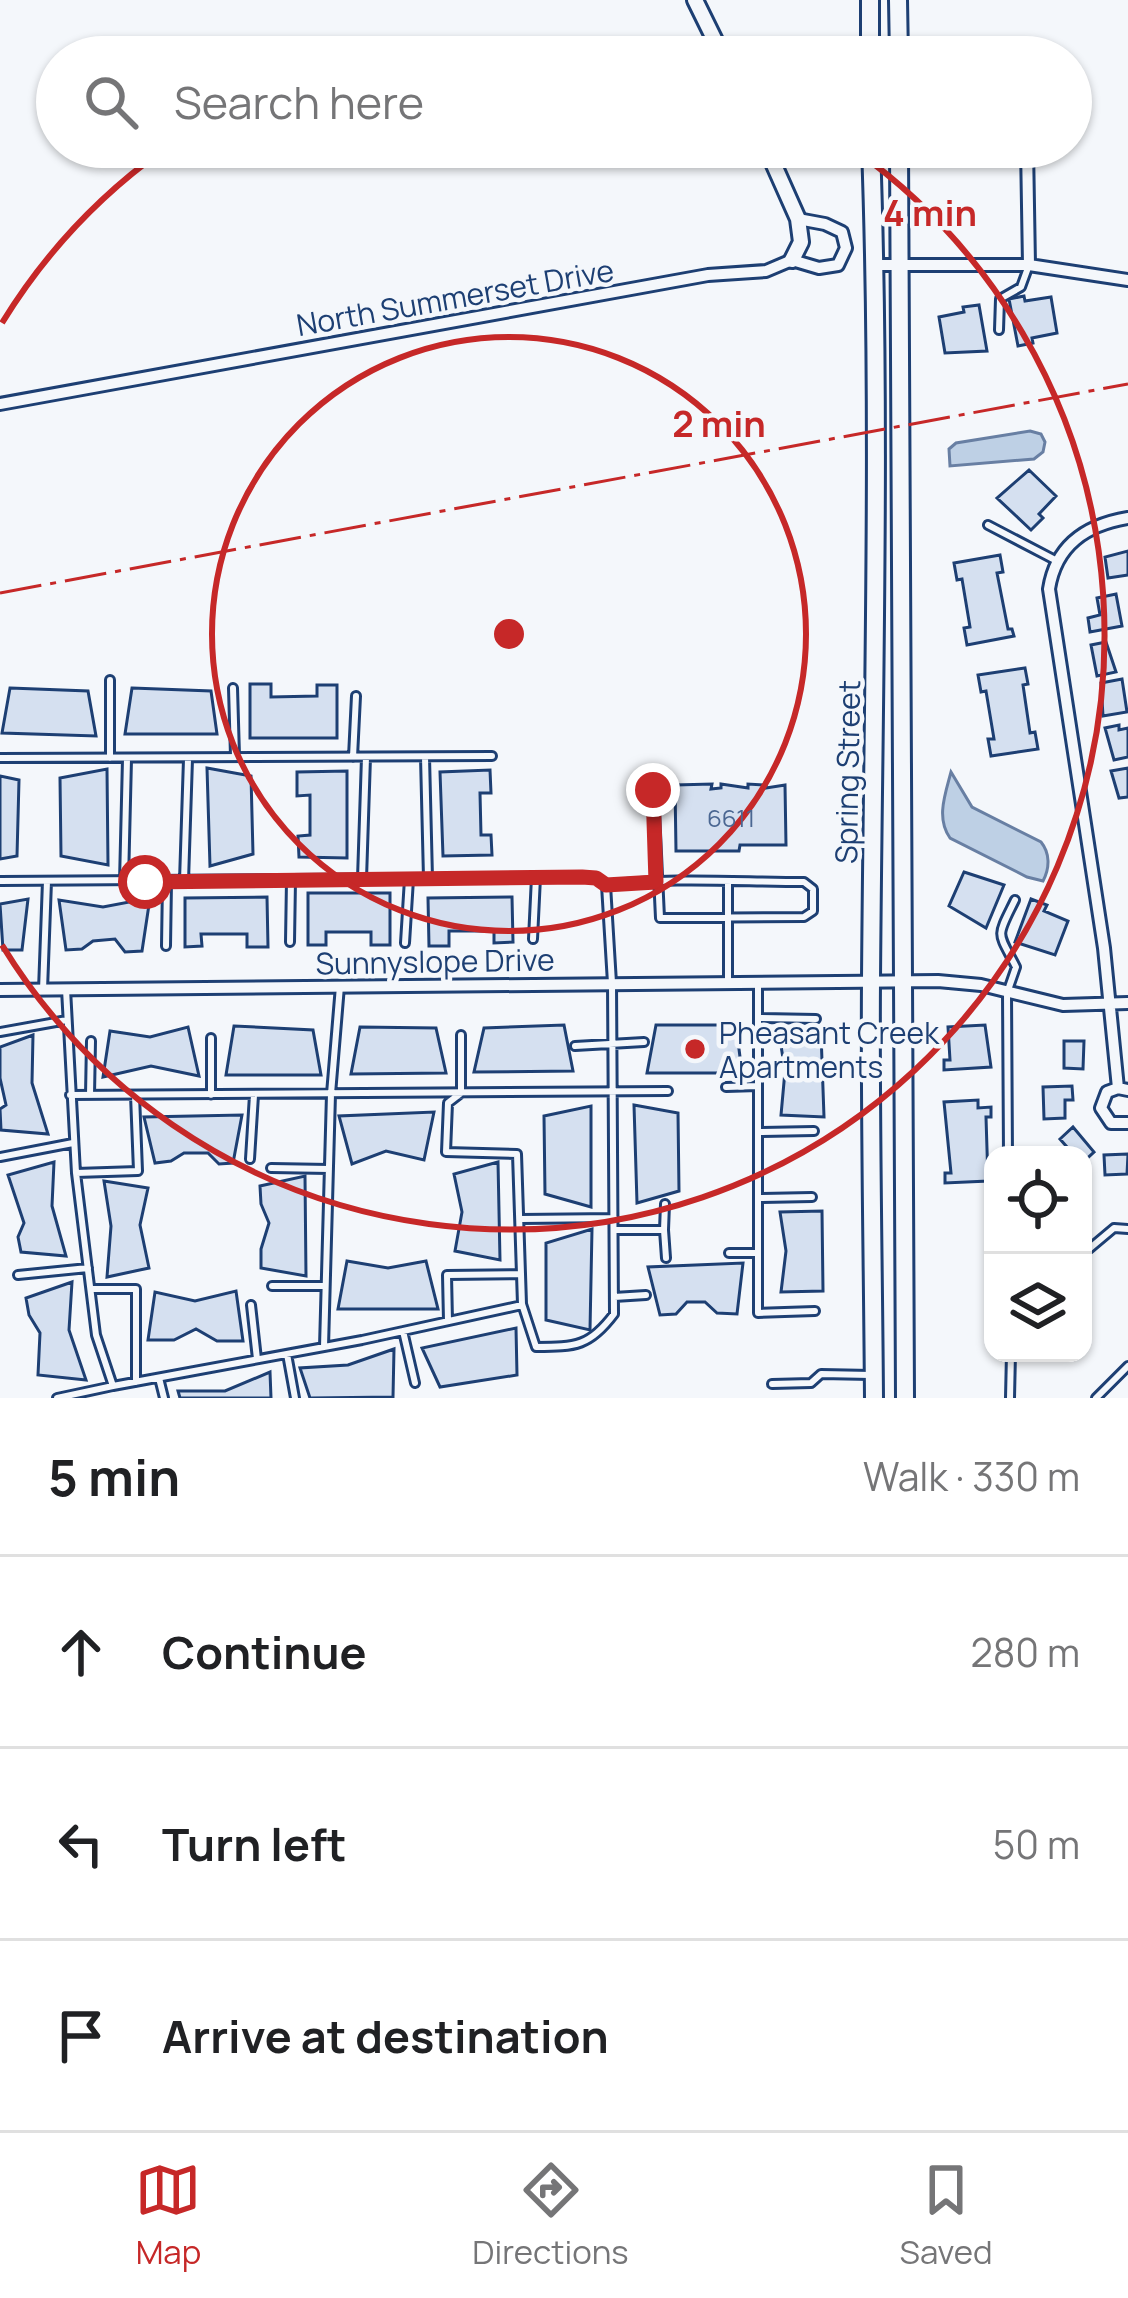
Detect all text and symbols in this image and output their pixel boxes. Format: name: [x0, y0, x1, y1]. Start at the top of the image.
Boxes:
search box: [36, 36, 1092, 168]
icon: search: [78, 69, 144, 135]
text: Search here: [174, 71, 424, 133]
text: 4 min: [883, 188, 977, 237]
street label: North Summerset Drive: [293, 249, 617, 345]
text: 2 min: [672, 399, 766, 448]
centre of rings: [488, 613, 530, 655]
street label: Spring Street: [825, 680, 869, 864]
route end: [626, 763, 680, 817]
house number: 6611: [707, 801, 755, 834]
route start: [118, 855, 172, 909]
street label: Sunnyslope Drive: [315, 938, 555, 984]
place label: Pheasant Creek Apartments: [719, 1012, 940, 1087]
marker: Pheasant Creek Apartments: [682, 1036, 708, 1062]
map controls: [984, 1146, 1092, 1362]
button: locate: [984, 1146, 1092, 1254]
button: layers: [984, 1254, 1092, 1362]
text: 5 min: [48, 1442, 180, 1511]
text: Walk · 330 m: [863, 1449, 1080, 1503]
icon: ahead: [48, 1619, 114, 1685]
text: Continue: [162, 1621, 367, 1683]
text: 280 m: [970, 1625, 1080, 1679]
icon: left: [48, 1811, 114, 1877]
text: Turn left: [162, 1813, 347, 1875]
text: 50 m: [993, 1817, 1080, 1871]
icon: arrive: [48, 2003, 114, 2069]
text: Arrive at destination: [162, 2005, 609, 2067]
tab: Map: [135, 2157, 201, 2274]
tab: Directions: [472, 2157, 629, 2274]
tab: Saved: [900, 2157, 993, 2274]

